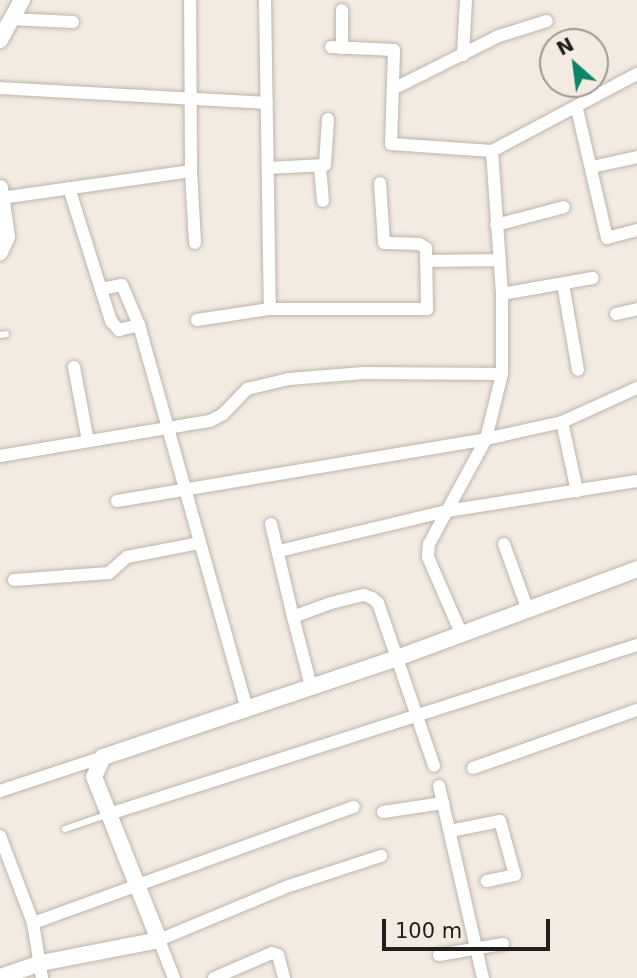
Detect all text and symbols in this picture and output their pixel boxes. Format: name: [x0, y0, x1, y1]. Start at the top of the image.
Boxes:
north arrow: [539, 28, 609, 98]
text: N: [553, 33, 577, 60]
scale bar: [385, 904, 553, 948]
text: 100 m: [395, 919, 462, 943]

